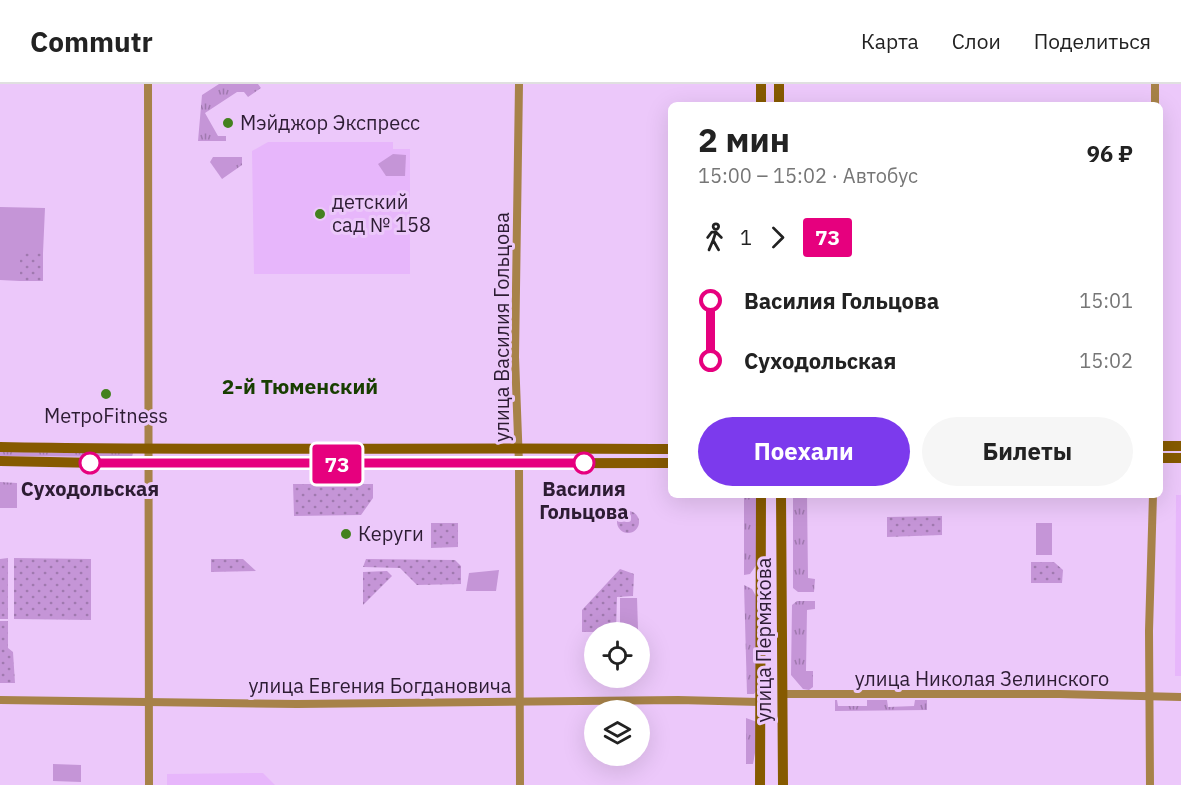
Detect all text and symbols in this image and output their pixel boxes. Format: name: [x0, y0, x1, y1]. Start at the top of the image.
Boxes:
text: Commutr: [30, 23, 153, 60]
text: Карта: [861, 27, 919, 55]
text: Слои: [952, 27, 1001, 55]
text: Поделиться: [1034, 27, 1151, 55]
place label: Мэйджор Экспресс: [240, 109, 420, 136]
marker: Мэйджор Экспресс: [221, 116, 235, 130]
text: 2 мин: [698, 118, 790, 161]
text: 96 ₽: [1087, 139, 1133, 168]
text: 15:00 – 15:02 · Автобус: [698, 162, 918, 189]
place label: детский сад № 158: [332, 188, 431, 238]
marker: детский сад № 158: [313, 207, 327, 221]
street label: улица Василия Гольцова: [488, 212, 515, 442]
icon: walk: [698, 221, 731, 254]
icon: forward: [761, 221, 794, 254]
text: 73: [815, 223, 840, 251]
text: 1: [740, 224, 752, 251]
text: Василия Гольцова: [744, 286, 939, 315]
text: 15:01: [1079, 287, 1133, 314]
text: Суходольская: [744, 346, 896, 375]
text: 15:02: [1079, 347, 1133, 374]
district label: 2-й Тюменский: [222, 372, 378, 400]
marker: МетроFitness: [99, 387, 113, 401]
place label: МетроFitness: [44, 402, 168, 429]
button: Поехали: [698, 417, 910, 486]
button: Билеты: [922, 417, 1133, 486]
line badge: 73: [310, 444, 364, 484]
text: 73: [324, 450, 350, 478]
marker: Суходольская: [79, 452, 101, 474]
marker: Василия Гольцова: [573, 452, 595, 474]
place label: Суходольская: [21, 475, 159, 502]
place label: Василия Гольцова: [539, 475, 629, 525]
place label: Керуги: [358, 520, 424, 547]
marker: Керуги: [339, 527, 353, 541]
street label: улица Пермякова: [750, 557, 777, 722]
map controls: [584, 622, 650, 766]
button: locate: [584, 622, 650, 688]
street label: улица Николая Зелинского: [855, 665, 1109, 692]
street label: улица Евгения Богдановича: [248, 672, 512, 699]
button: layers: [584, 700, 650, 766]

